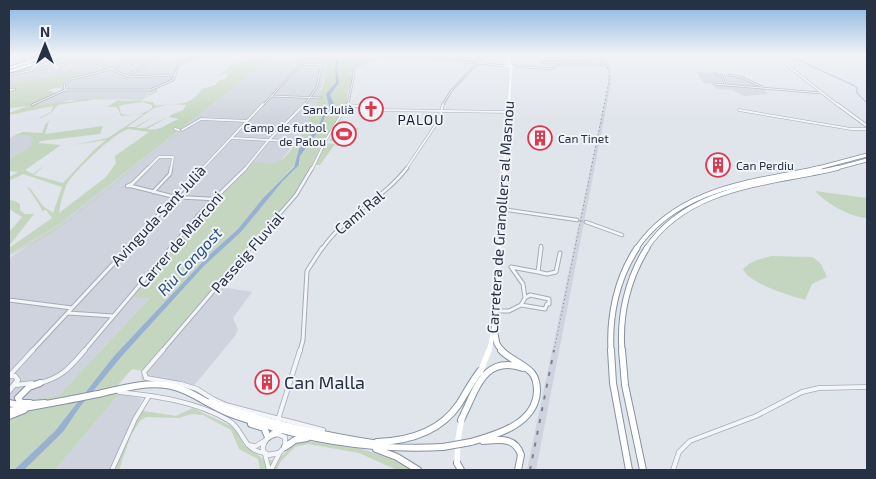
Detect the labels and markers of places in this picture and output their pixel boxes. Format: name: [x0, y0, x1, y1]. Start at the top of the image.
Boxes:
church icon: Sant Julià: [358, 96, 384, 122]
place label: Sant Julià: [303, 102, 354, 116]
place label: Camp de futbol de Palou: [243, 120, 326, 148]
sports icon: Camp de futbol de Palou: [331, 121, 357, 147]
building icon: Can Tinet: [527, 125, 553, 151]
place label: Can Tinet: [558, 131, 609, 145]
building icon: Can Perdiu: [705, 152, 731, 178]
place label: Can Perdiu: [736, 158, 794, 172]
building icon: Can Malla: [254, 369, 280, 395]
place label: Can Malla: [284, 371, 365, 393]

